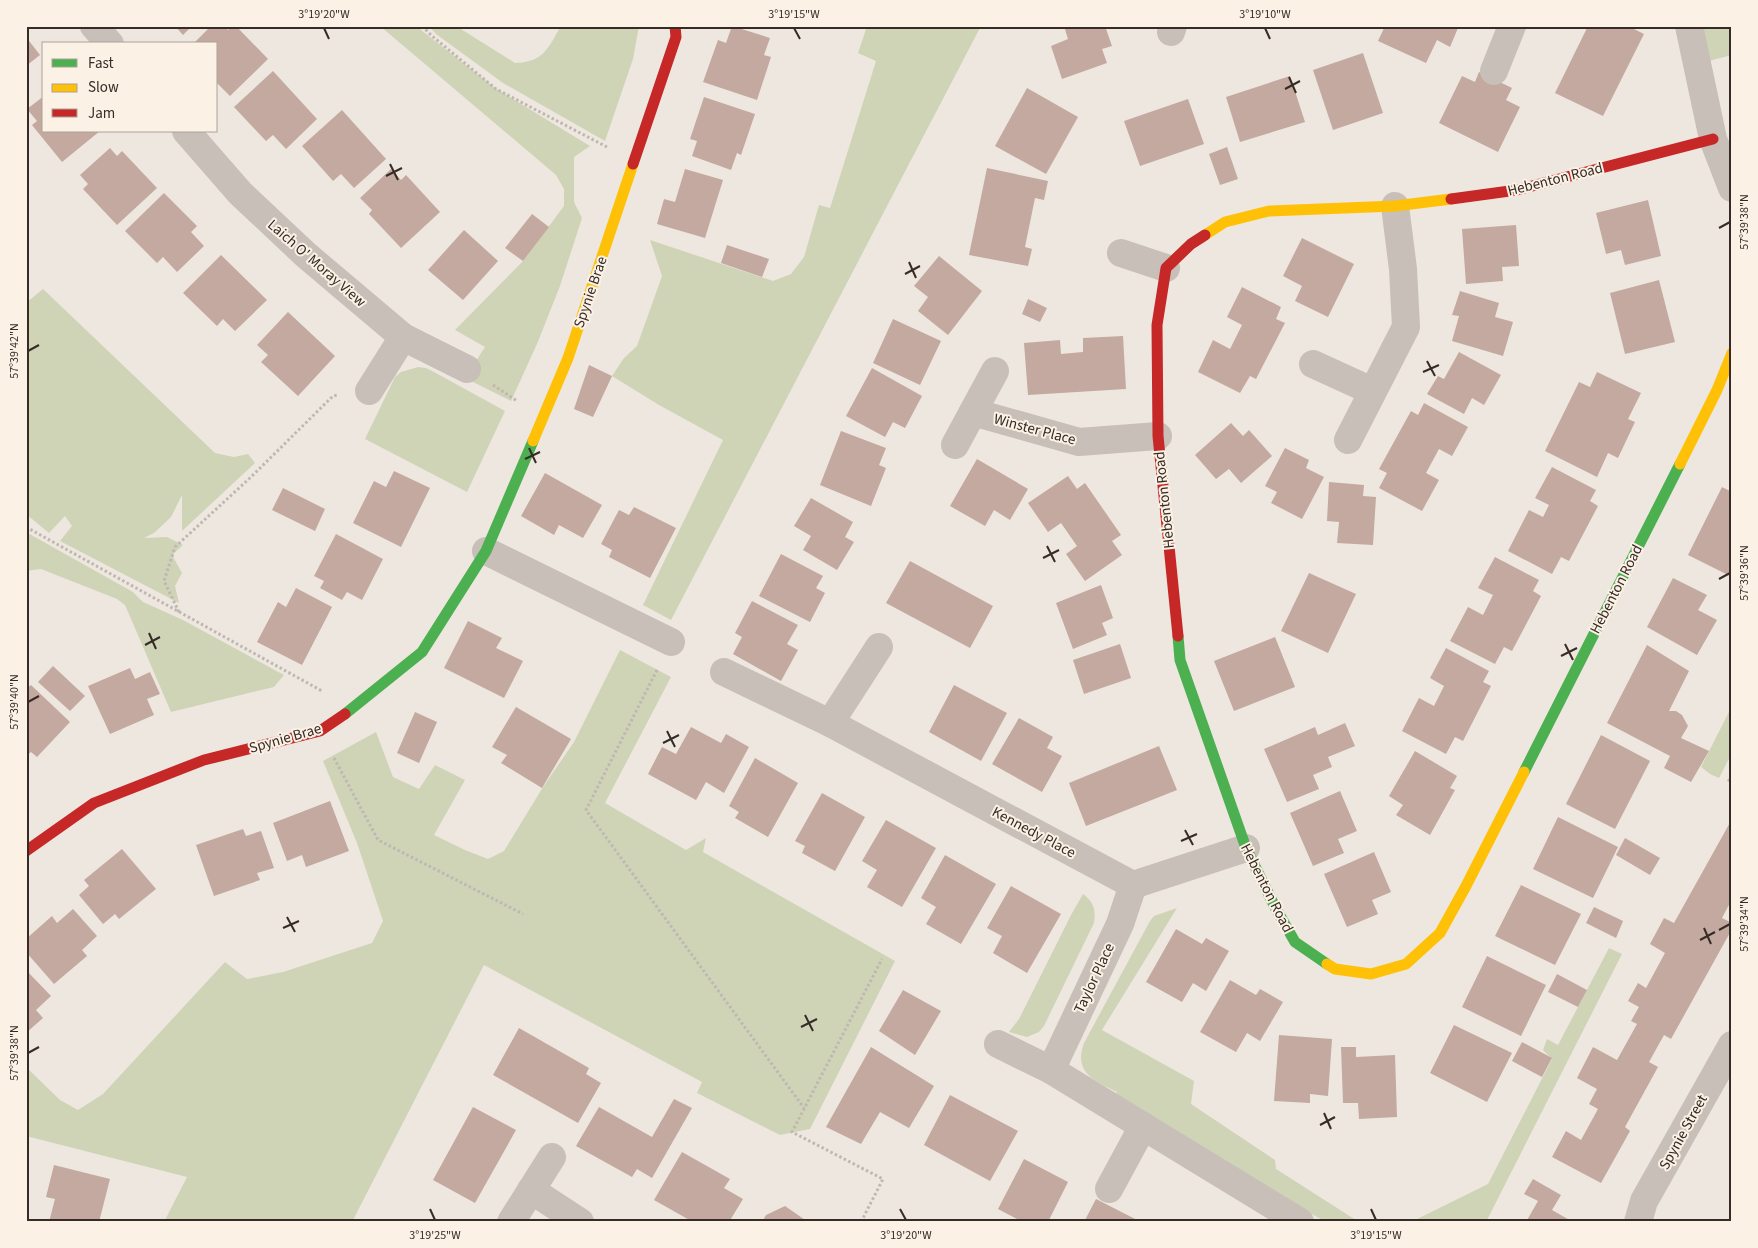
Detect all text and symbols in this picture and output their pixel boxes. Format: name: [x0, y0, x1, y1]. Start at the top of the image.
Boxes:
text: 3°19'20"W: [298, 6, 350, 23]
text: 3°19'15"W: [768, 6, 820, 23]
text: 3°19'10"W: [1239, 6, 1291, 23]
legend: [42, 42, 218, 132]
text: Fast: [88, 53, 114, 74]
text: Slow: [88, 77, 119, 98]
text: Jam: [88, 103, 115, 124]
street label: Hebenton Road: [1505, 157, 1605, 201]
text: 57°39'38"N: [1736, 194, 1753, 250]
street label: Laich O' Moray View: [263, 215, 371, 312]
street label: Spynie Brae: [568, 254, 612, 331]
text: 57°39'42"N: [6, 323, 23, 379]
street label: Winster Place: [992, 408, 1078, 450]
street label: Hebenton Road: [1149, 450, 1180, 550]
street label: Hebenton Road: [1585, 541, 1648, 637]
text: 57°39'36"N: [1736, 545, 1753, 601]
text: 57°39'40"N: [6, 674, 23, 730]
street label: Spynie Brae: [247, 718, 324, 759]
street label: Kennedy Place: [988, 802, 1079, 863]
street label: Hebenton Road: [1235, 840, 1298, 936]
text: 57°39'34"N: [1736, 896, 1753, 952]
street label: Taylor Place: [1069, 940, 1120, 1017]
text: 57°39'38"N: [6, 1025, 23, 1081]
street label: Spynie Street: [1654, 1091, 1713, 1174]
text: 3°19'25"W: [409, 1227, 461, 1244]
text: 3°19'20"W: [880, 1227, 932, 1244]
text: 3°19'15"W: [1350, 1227, 1402, 1244]

